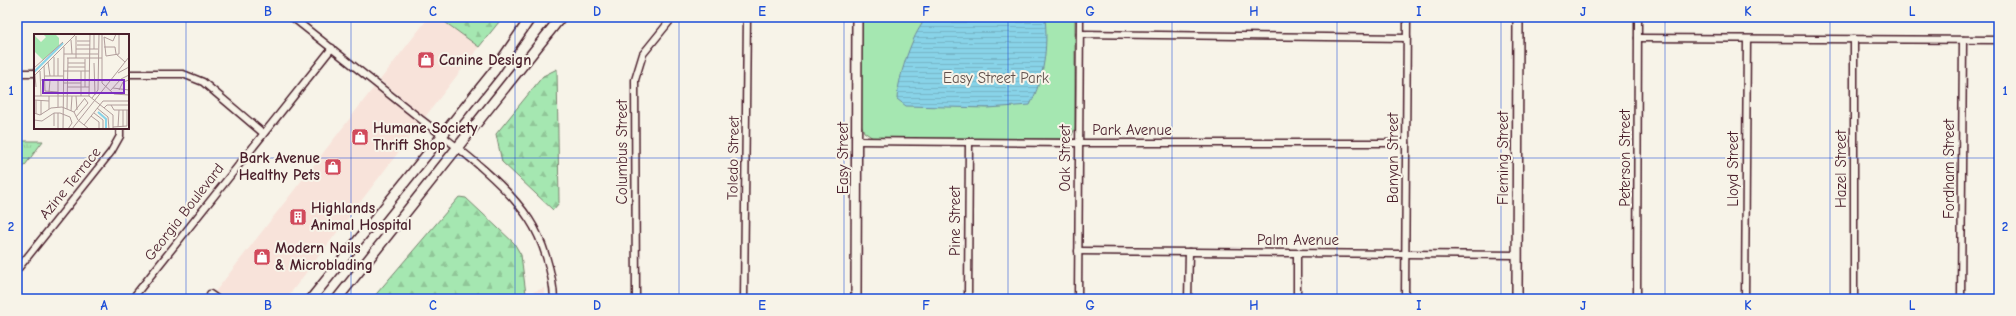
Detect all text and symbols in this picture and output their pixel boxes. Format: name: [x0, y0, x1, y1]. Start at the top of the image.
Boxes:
text: A: [100, 4, 108, 19]
text: B: [264, 4, 272, 19]
text: C: [429, 4, 437, 19]
text: D: [593, 4, 601, 19]
text: E: [758, 4, 766, 19]
text: F: [922, 4, 930, 19]
text: G: [1085, 4, 1095, 19]
text: H: [1249, 4, 1259, 19]
text: I: [1416, 4, 1422, 19]
text: J: [1580, 4, 1586, 19]
text: K: [1744, 4, 1752, 19]
text: L: [1909, 4, 1916, 19]
inset map: [34, 34, 129, 129]
shop icon: Canine Design: [416, 50, 436, 70]
place label: Canine Design: [439, 51, 531, 69]
park label: Easy Street Park: [943, 69, 1050, 87]
text: 1: [8, 83, 14, 98]
text: 1: [2002, 83, 2008, 98]
street label: Columbus Street: [613, 99, 631, 205]
street label: Peterson Street: [1616, 108, 1634, 207]
street label: Fleming Street: [1494, 110, 1512, 205]
street label: Banyan Street: [1384, 112, 1402, 203]
street label: Toledo Street: [723, 115, 743, 200]
street label: Fordham Street: [1940, 118, 1958, 219]
place label: Humane Society Thrift Shop: [373, 119, 478, 154]
street label: Easy Street: [834, 121, 852, 194]
street label: Park Avenue: [1092, 121, 1172, 139]
street label: Oak Street: [1056, 124, 1074, 192]
shop icon: Humane Society Thrift Shop: [350, 127, 370, 147]
street label: Hazel Street: [1832, 129, 1850, 208]
street label: Lloyd Street: [1724, 130, 1742, 207]
street label: Azine Terrace: [35, 143, 105, 223]
place label: Bark Avenue Healthy Pets: [239, 149, 320, 184]
shop icon: Bark Avenue Healthy Pets: [323, 157, 343, 177]
street label: Georgia Boulevard: [140, 160, 228, 264]
street label: Pine Street: [946, 185, 964, 256]
place label: Highlands Animal Hospital: [311, 199, 412, 234]
building icon: Highlands Animal Hospital: [288, 207, 308, 227]
text: 2: [8, 219, 14, 234]
text: 2: [2002, 219, 2008, 234]
street label: Palm Avenue: [1257, 231, 1339, 249]
place label: Modern Nails & Microblading: [275, 239, 373, 274]
shop icon: Modern Nails & Microblading: [252, 247, 272, 267]
text: A: [100, 298, 108, 313]
text: B: [264, 298, 272, 313]
text: C: [429, 298, 437, 313]
text: D: [593, 298, 601, 313]
text: E: [758, 298, 766, 313]
text: F: [922, 298, 930, 313]
text: G: [1085, 298, 1095, 313]
text: H: [1249, 298, 1259, 313]
text: I: [1416, 298, 1422, 313]
text: J: [1580, 298, 1586, 313]
text: K: [1744, 298, 1752, 313]
text: L: [1909, 298, 1916, 313]

